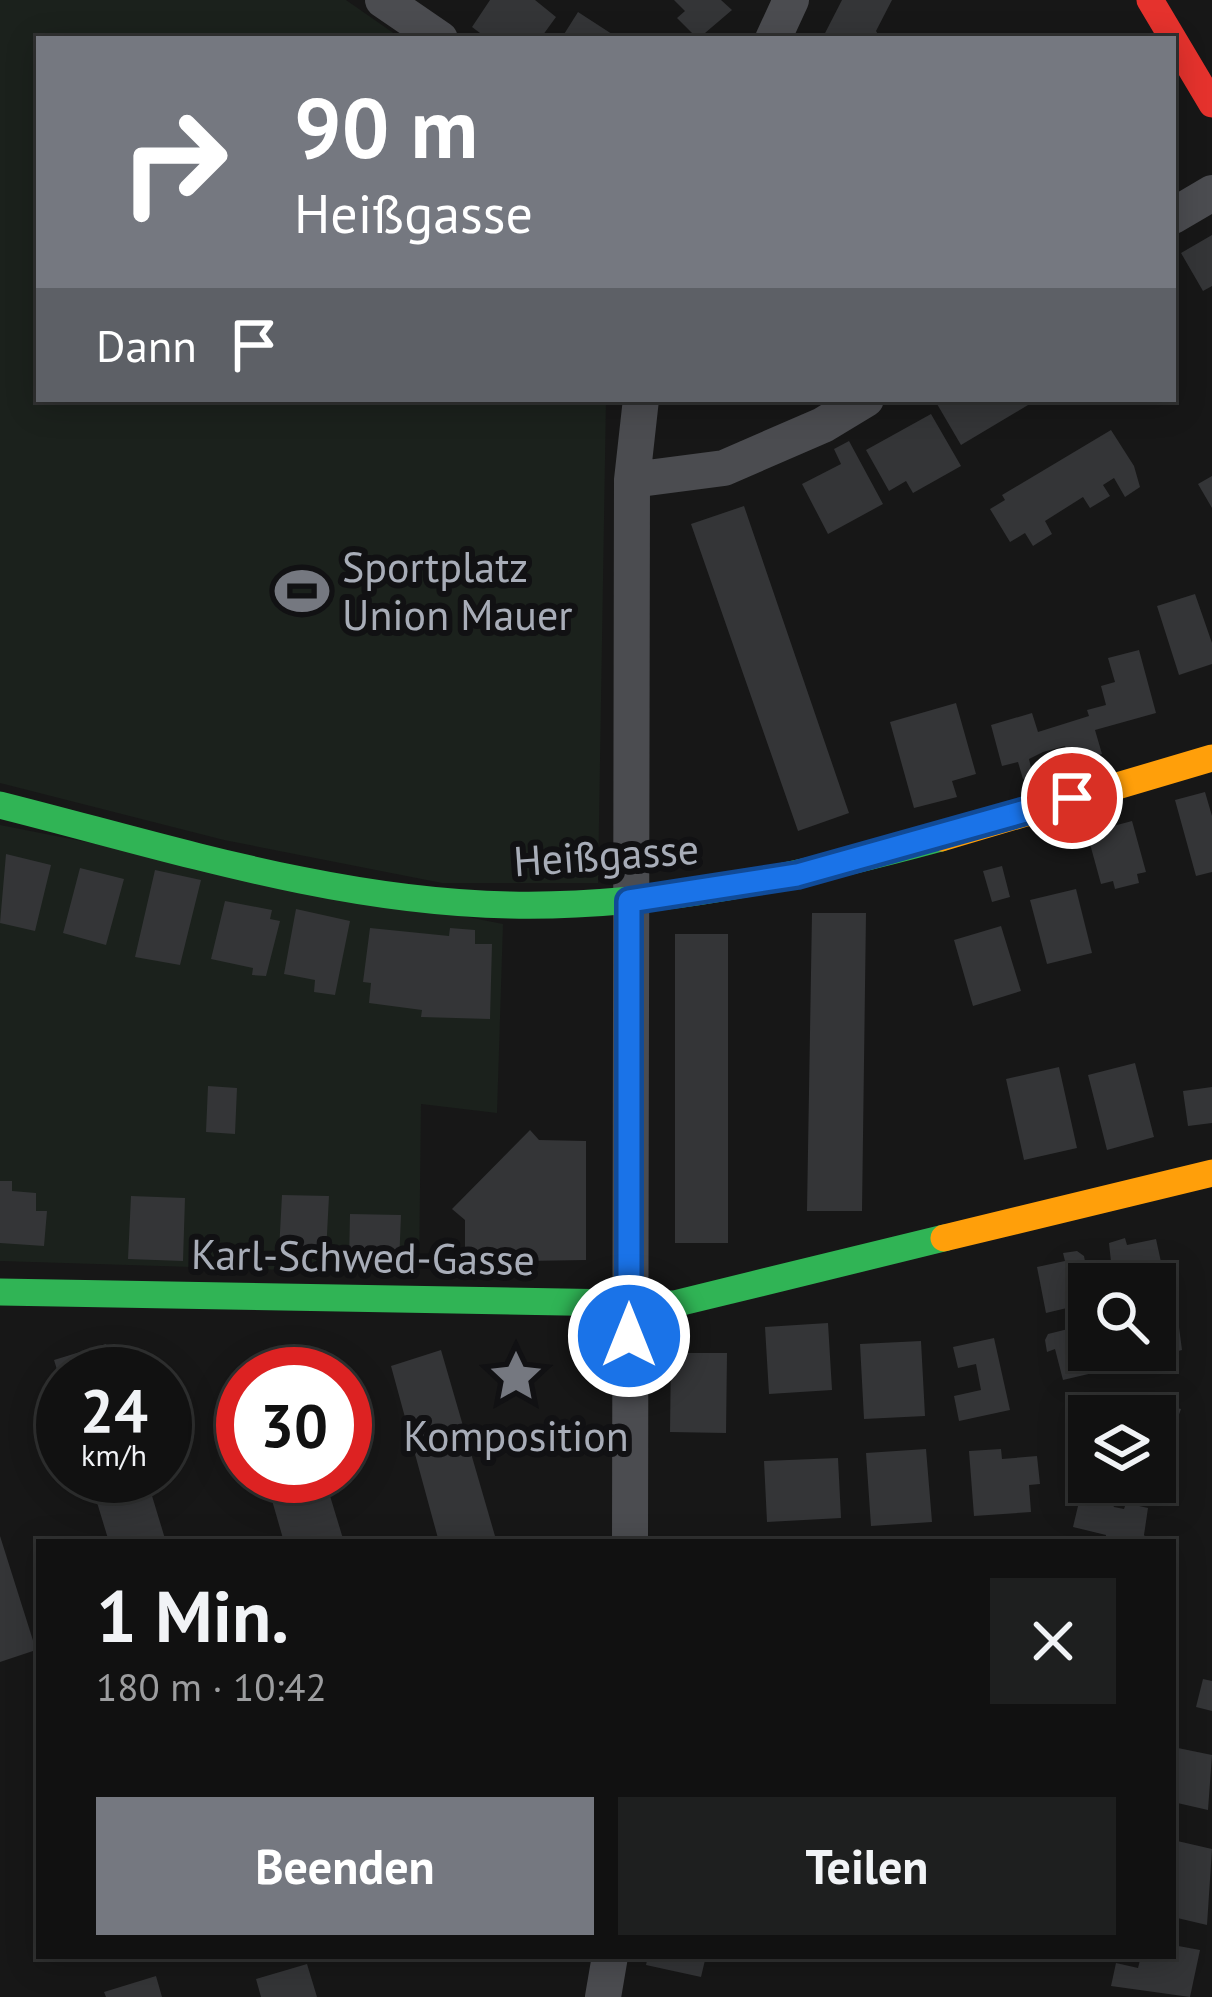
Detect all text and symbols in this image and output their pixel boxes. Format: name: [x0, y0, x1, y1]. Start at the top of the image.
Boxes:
text: 90 m: [294, 72, 478, 181]
icon: right: [96, 84, 252, 240]
text: Heißgasse: [294, 178, 533, 248]
icon: arrive: [221, 312, 287, 378]
text: Dann: [96, 316, 197, 374]
place label: Sportplatz Union Mauer: [342, 539, 573, 642]
sports icon: Sportplatz Union Mauer: [273, 562, 331, 620]
pin: [1021, 747, 1123, 849]
icon: arrive: [1039, 765, 1105, 831]
street label: Heißgasse: [511, 821, 701, 888]
street label: Karl-Schwed-Gasse: [191, 1226, 535, 1287]
map controls: [1068, 1263, 1176, 1503]
button: search: [1068, 1263, 1176, 1371]
position arrow: [566, 1273, 692, 1399]
speed limit sign: 30: [216, 1347, 372, 1503]
place icon: Komposition: [487, 1347, 545, 1405]
text: 24: [80, 1371, 148, 1449]
button: layers: [1068, 1395, 1176, 1503]
place label: Komposition: [403, 1408, 629, 1463]
text: km/h: [81, 1435, 147, 1474]
text: 1 Min.: [96, 1569, 289, 1662]
button: close: [990, 1578, 1116, 1704]
text: 180 m · 10:42: [96, 1661, 327, 1712]
button: Beenden: [96, 1797, 594, 1935]
button: Teilen: [618, 1797, 1116, 1935]

